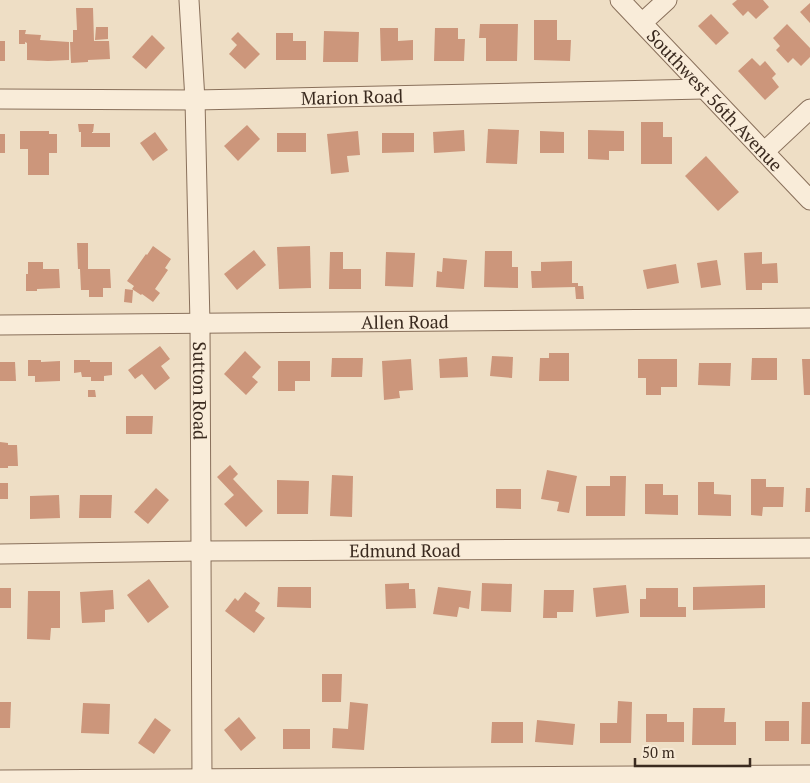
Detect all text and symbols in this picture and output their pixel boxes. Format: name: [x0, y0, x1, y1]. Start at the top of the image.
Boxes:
street label: Southwest 56th Avenue: [642, 24, 788, 176]
street label: Marion Road: [301, 84, 403, 110]
street label: Allen Road: [361, 309, 449, 334]
street label: Sutton Road: [188, 341, 213, 440]
street label: Edmund Road: [349, 538, 461, 562]
scale bar: [635, 736, 750, 768]
text: 50 m: [642, 742, 675, 762]

